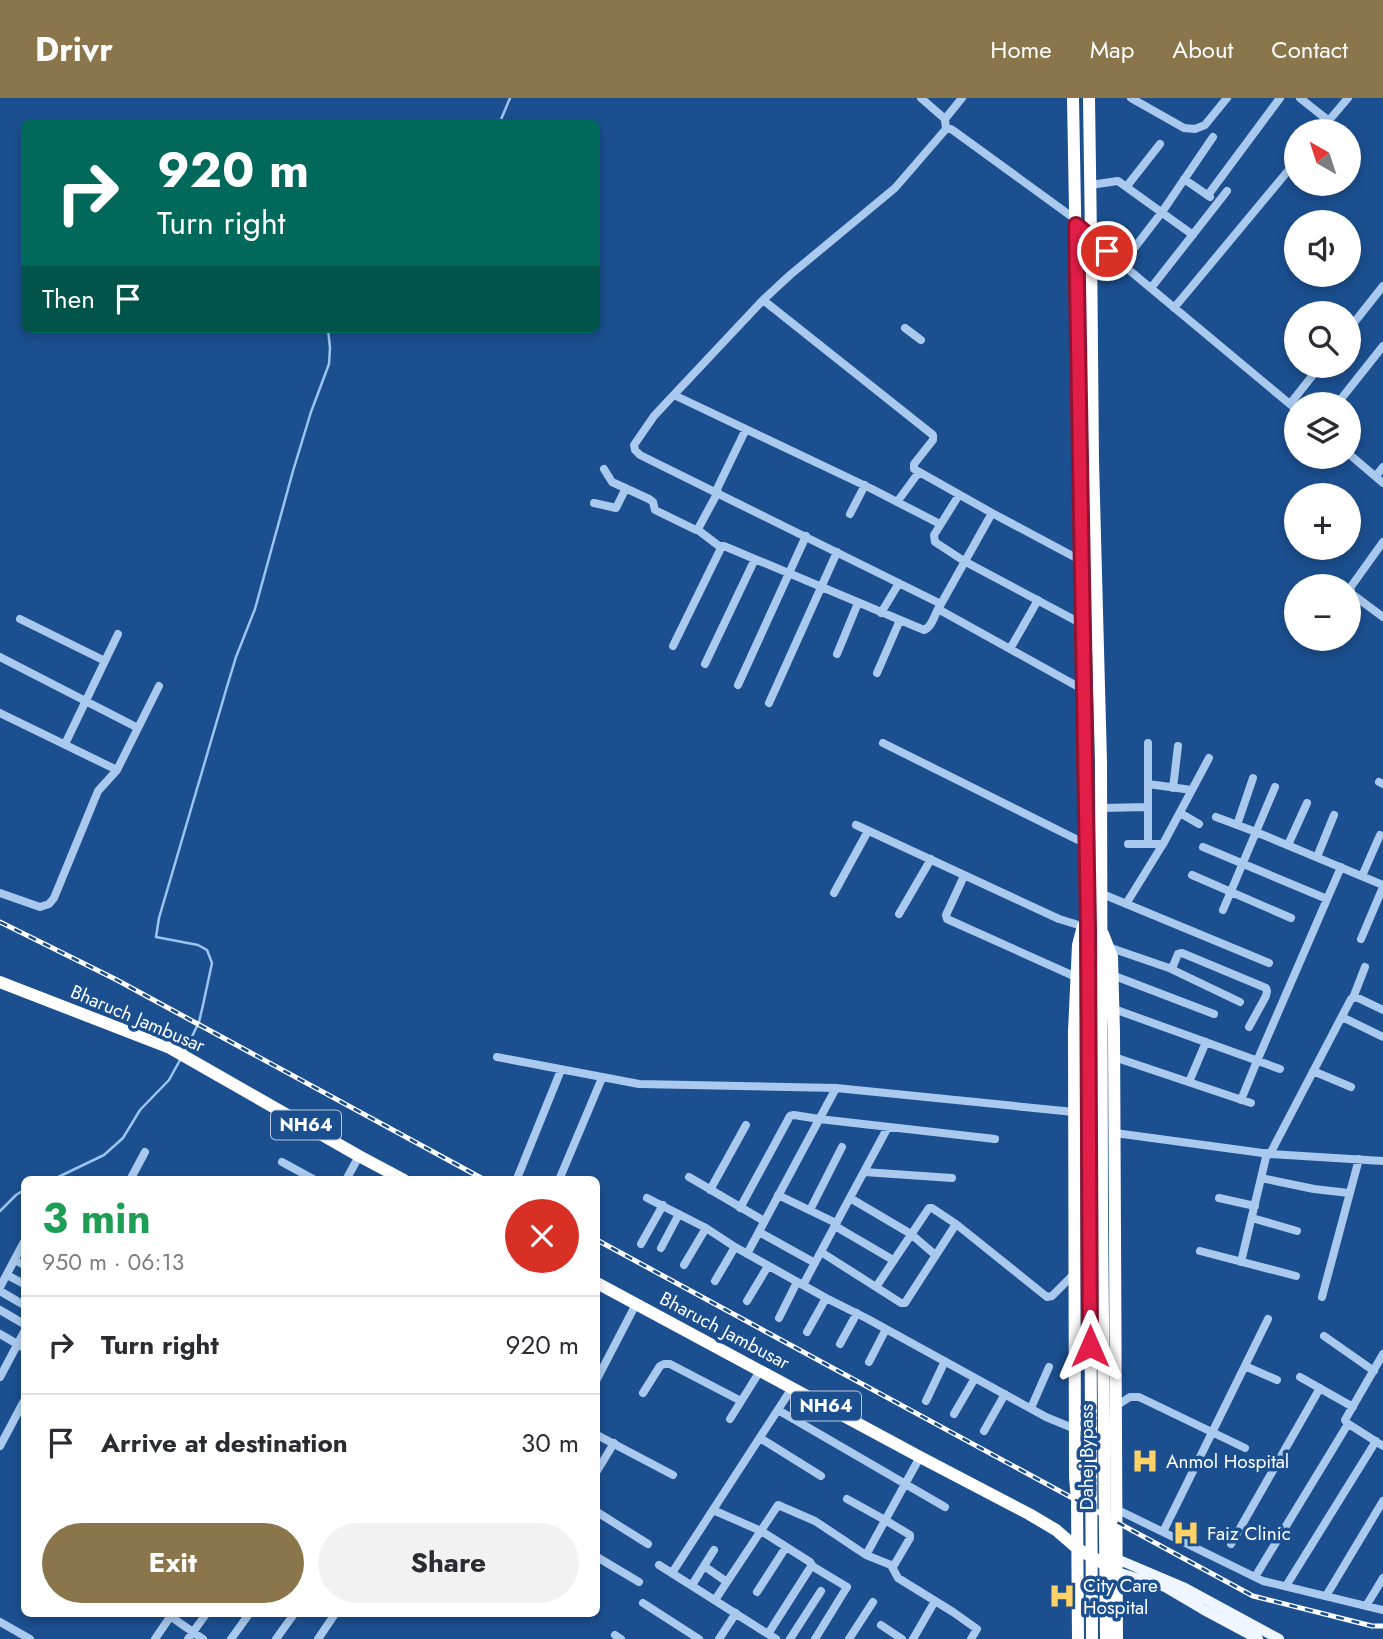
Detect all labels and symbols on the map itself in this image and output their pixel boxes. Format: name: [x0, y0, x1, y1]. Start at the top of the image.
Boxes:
north arrow: [1284, 119, 1362, 196]
pin: [1077, 221, 1137, 281]
street label: Bharuch Jambusar: [66, 978, 210, 1059]
road number: NH64: [271, 1110, 341, 1140]
street label: Bharuch Jambusar: [655, 1285, 795, 1376]
position arrow: [1053, 1309, 1127, 1383]
road number: NH64: [791, 1392, 861, 1420]
street label: Dahej Bypass: [1073, 1403, 1100, 1510]
hospital icon: Anmol Hospital: [1130, 1446, 1160, 1476]
place label: Anmol Hospital: [1166, 1448, 1289, 1475]
hospital icon: Faiz Clinic: [1171, 1518, 1201, 1548]
place label: Faiz Clinic: [1207, 1520, 1291, 1547]
place label: City Care Hospital: [1083, 1572, 1158, 1621]
hospital icon: City Care Hospital: [1047, 1581, 1077, 1611]

